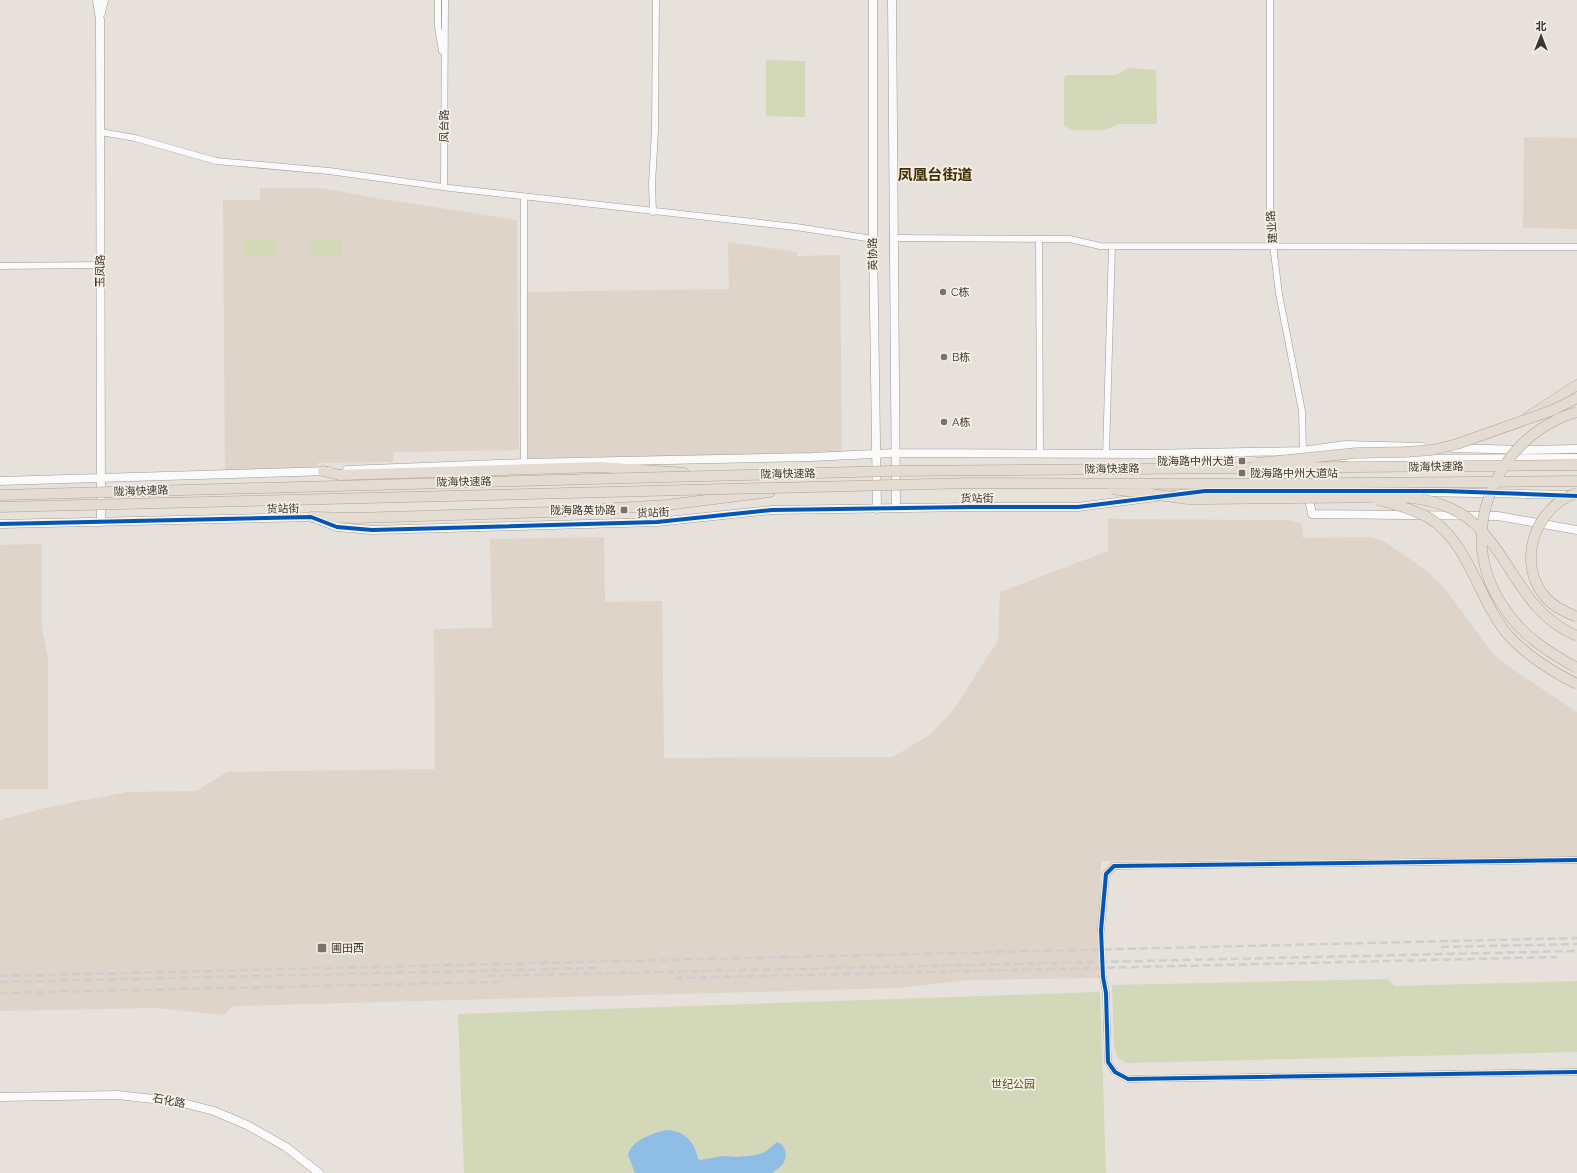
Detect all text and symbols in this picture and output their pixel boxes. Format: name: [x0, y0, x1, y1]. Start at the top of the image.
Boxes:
north arrow: [1521, 16, 1561, 56]
text: 北: [1536, 20, 1547, 33]
street label: 凤台路: [438, 110, 451, 143]
district label: 凤凰台街道: [897, 166, 973, 184]
street label: 建业路: [1264, 210, 1280, 244]
street label: 英协路: [866, 237, 880, 271]
street label: 玉凤路: [94, 255, 107, 288]
place label: C栋: [951, 286, 970, 299]
marker: C栋: [938, 287, 948, 297]
place label: B栋: [952, 351, 970, 364]
marker: B栋: [939, 352, 949, 362]
place label: A栋: [952, 416, 970, 429]
marker: A栋: [939, 417, 949, 427]
place label: 陇海路中州大道: [1157, 455, 1234, 468]
marker: 陇海路中州大道: [1237, 456, 1247, 466]
street label: 陇海快速路: [1408, 460, 1464, 474]
street label: 陇海快速路: [1084, 462, 1140, 476]
street label: 陇海快速路: [760, 467, 816, 481]
place label: 陇海路中州大道站: [1250, 467, 1338, 480]
marker: 陇海路中州大道站: [1237, 468, 1247, 478]
street label: 陇海快速路: [436, 475, 492, 489]
street label: 陇海快速路: [113, 484, 169, 498]
street label: 货站街: [961, 492, 994, 505]
street label: 货站街: [266, 502, 300, 516]
place label: 陇海路英协路: [550, 504, 616, 517]
marker: 陇海路英协路: [619, 505, 629, 515]
street label: 货站街: [636, 506, 670, 520]
marker: 圃田西: [316, 942, 328, 954]
place label: 圃田西: [331, 942, 364, 955]
park label: 世纪公园: [991, 1078, 1035, 1091]
street label: 石化路: [152, 1092, 186, 1110]

